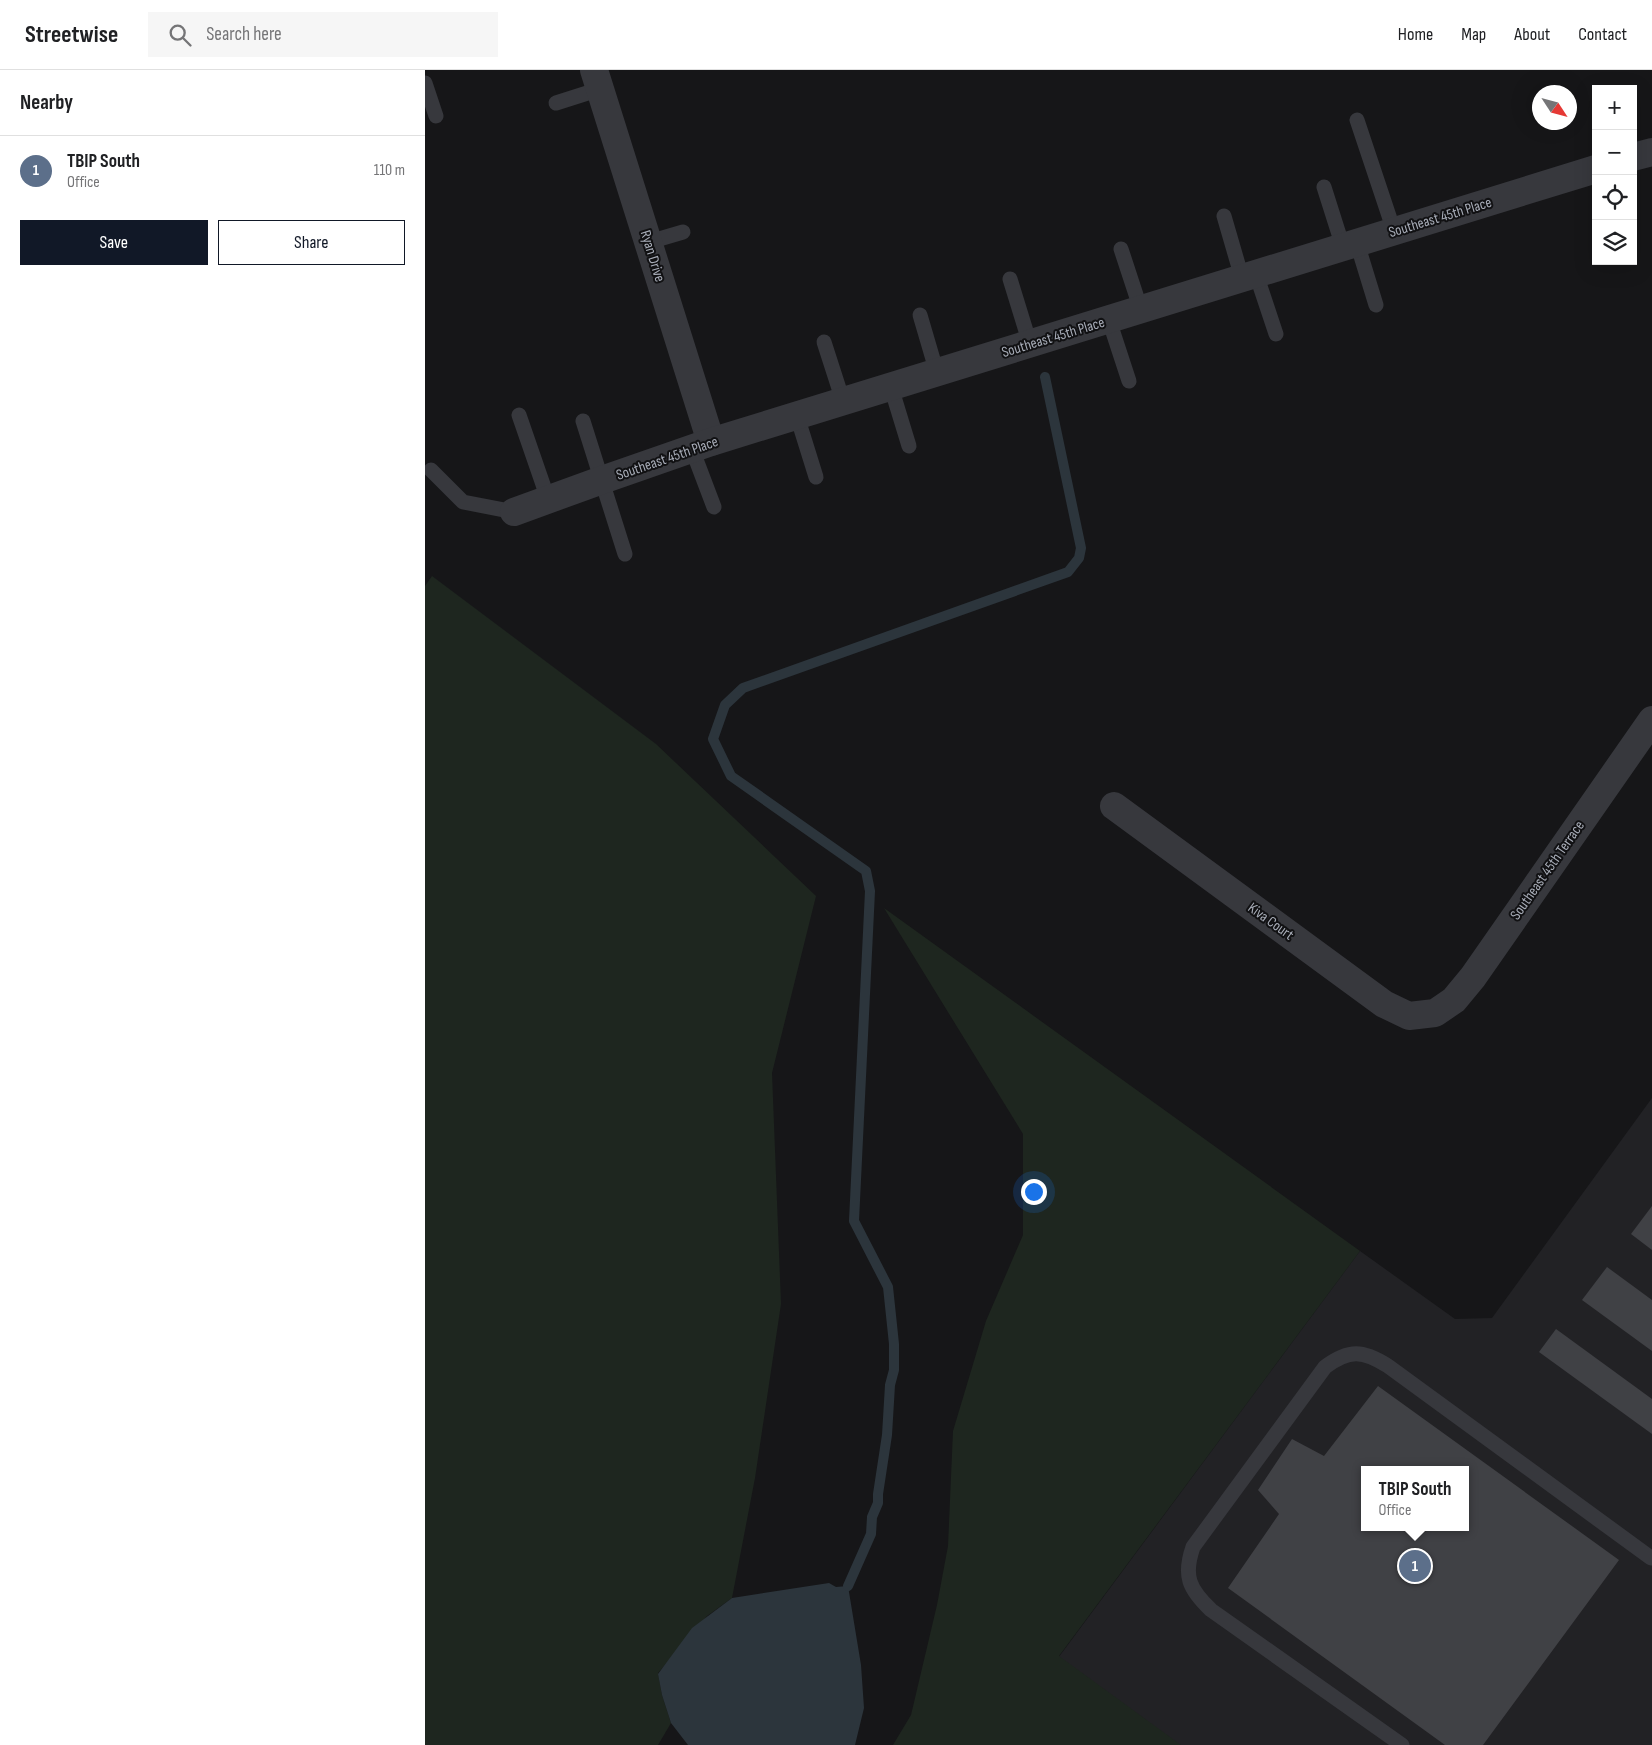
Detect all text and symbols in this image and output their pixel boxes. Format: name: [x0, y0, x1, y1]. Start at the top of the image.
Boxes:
search box: [148, 12, 498, 57]
text: Streetwise: [25, 20, 118, 49]
icon: search: [166, 21, 194, 49]
text: Search here: [206, 23, 282, 46]
text: Home: [1398, 24, 1433, 45]
text: Map: [1461, 24, 1486, 45]
text: About: [1514, 24, 1550, 45]
text: Contact: [1578, 24, 1627, 45]
north arrow: [1532, 85, 1577, 130]
map controls: [1592, 85, 1637, 265]
button: +: [1592, 85, 1637, 130]
text: Nearby: [20, 90, 73, 115]
button: −: [1592, 130, 1637, 175]
text: TBIP South: [67, 150, 140, 173]
text: 1: [33, 161, 39, 180]
text: 110 m: [374, 161, 405, 180]
text: Office: [67, 173, 100, 192]
button: locate: [1592, 175, 1637, 220]
street label: Southeast 45th Place: [1386, 193, 1494, 242]
button: Save: [20, 220, 208, 265]
button: Share: [218, 220, 405, 265]
button: layers: [1592, 220, 1637, 265]
street label: Ryan Drive: [636, 228, 669, 284]
street label: Southeast 45th Place: [999, 313, 1107, 362]
street label: Southeast 45th Place: [614, 432, 721, 485]
street label: Southeast 45th Terrace: [1506, 817, 1589, 924]
street label: Kiva Court: [1244, 898, 1298, 945]
your location: [1021, 1179, 1047, 1205]
popup: [1361, 1466, 1469, 1531]
text: TBIP South: [1379, 1478, 1451, 1501]
text: Office: [1379, 1501, 1411, 1520]
pin: 1: [1399, 1547, 1431, 1585]

